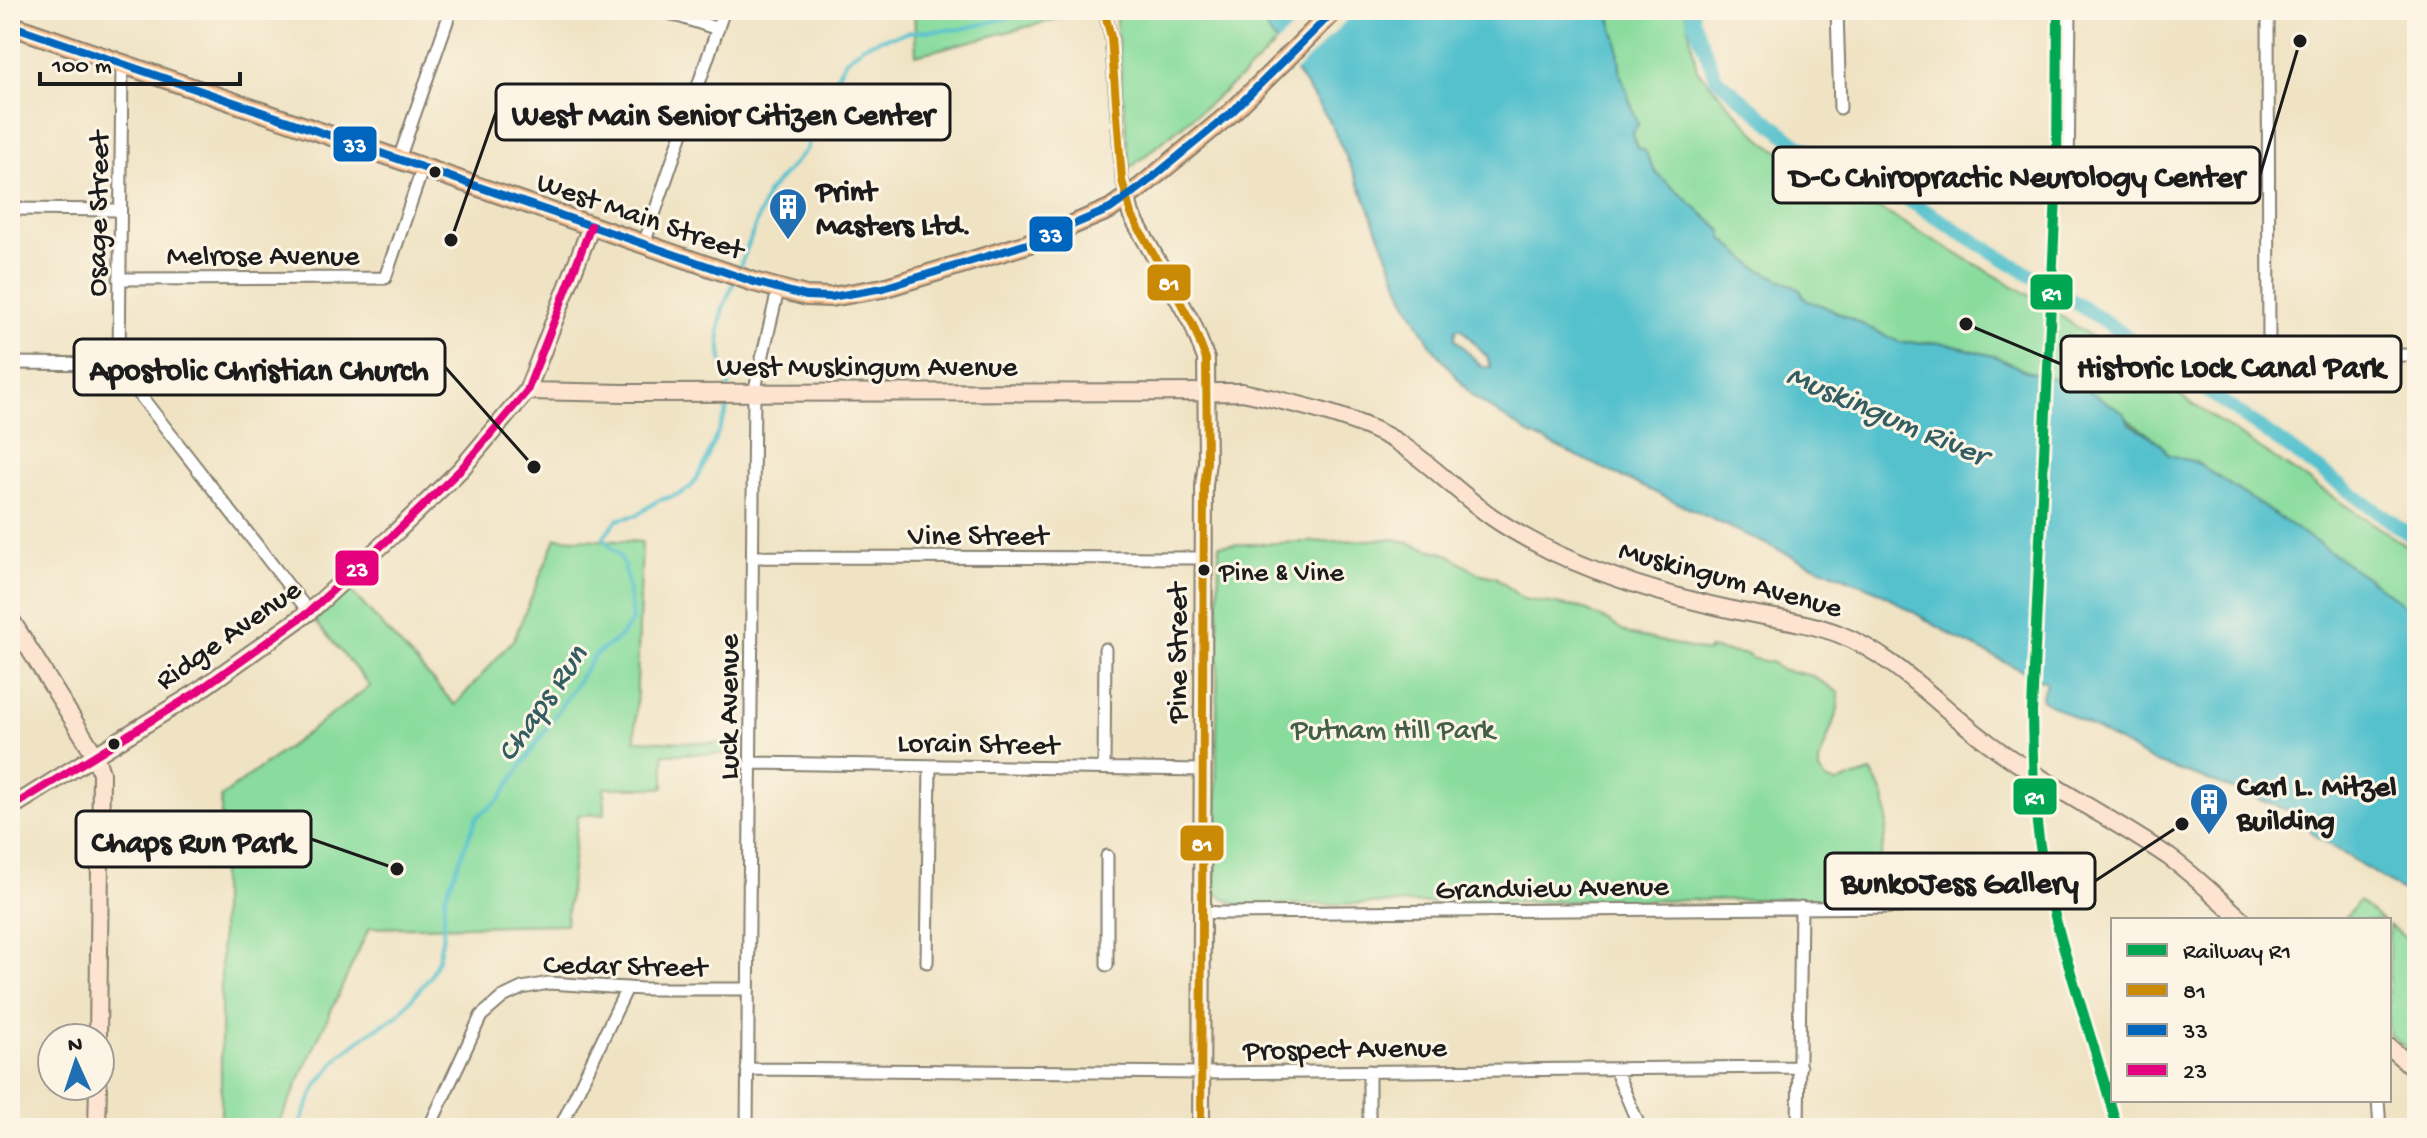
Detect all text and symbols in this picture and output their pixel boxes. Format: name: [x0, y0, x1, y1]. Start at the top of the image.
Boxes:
scale bar: [40, 36, 240, 86]
text: 100 m: [51, 53, 112, 82]
callout: West Main Senior Citizen Center: [496, 84, 950, 140]
text: West Main Senior Citizen Center: [511, 99, 938, 137]
line badge: 33: [332, 125, 378, 163]
street label: Osage Street: [82, 128, 119, 297]
text: 33: [343, 135, 366, 161]
callout: D-C Chiropractic Neurology Center: [1773, 147, 2260, 203]
text: D-C Chiropractic Neurology Center: [1787, 161, 2248, 199]
unlabelled marker: [427, 164, 443, 180]
street label: West Main Street: [531, 166, 750, 271]
place label: Print Masters Ltd.: [814, 177, 971, 246]
building icon: Print Masters Ltd.: [767, 186, 809, 241]
line badge: 33: [1028, 215, 1074, 253]
text: 33: [1039, 225, 1062, 251]
street label: Melrose Avenue: [167, 241, 360, 276]
line badge: 81: [1146, 263, 1192, 302]
text: 81: [1159, 273, 1179, 299]
line badge: R1: [2029, 273, 2074, 311]
text: R1: [2041, 283, 2062, 309]
callout: Historic Lock Canal Park: [2061, 336, 2401, 392]
callout: Apostolic Christian Church: [74, 339, 445, 395]
text: Historic Lock Canal Park: [2077, 351, 2389, 389]
street label: West Muskingum Avenue: [716, 352, 1018, 387]
text: Apostolic Christian Church: [88, 354, 429, 392]
water label: Muskingum River: [1780, 358, 1997, 479]
street label: Vine Street: [907, 521, 1051, 556]
street label: Muskingum Avenue: [1614, 535, 1846, 628]
line badge: 23: [334, 549, 380, 587]
place label: Pine & Vine: [1218, 558, 1344, 591]
text: 23: [346, 559, 368, 585]
marker: Pine & Vine: [1196, 562, 1212, 578]
street label: Ridge Avenue: [150, 573, 310, 700]
street label: Pine Street: [1163, 580, 1198, 724]
street label: Luck Avenue: [714, 634, 749, 780]
water label: Chaps Run: [490, 638, 599, 771]
park label: Putnam Hill Park: [1290, 715, 1497, 750]
street label: Lorain Street: [897, 728, 1062, 765]
unlabelled marker: [106, 736, 122, 752]
place label: Carl L. Mitzel Building: [2236, 772, 2397, 841]
line badge: R1: [2012, 777, 2058, 816]
building icon: Carl L. Mitzel Building: [2188, 781, 2230, 836]
text: R1: [2024, 787, 2045, 813]
callout: Chaps Run Park: [76, 811, 311, 867]
line badge: 81: [1179, 824, 1225, 862]
text: Chaps Run Park: [92, 826, 298, 864]
text: 81: [1192, 834, 1212, 860]
callout: BunkoJess Gallery: [1825, 853, 2095, 909]
text: BunkoJess Gallery: [1840, 867, 2079, 905]
street label: Grandview Avenue: [1435, 871, 1670, 910]
legend: [2111, 918, 2391, 1102]
text: Railway R1: [2183, 939, 2291, 968]
street label: Cedar Street: [543, 950, 710, 987]
text: 81: [2183, 979, 2206, 1008]
text: 33: [2182, 1019, 2208, 1048]
north arrow: [36, 1022, 116, 1102]
street label: Prospect Avenue: [1242, 1032, 1448, 1071]
text: N: [67, 1033, 83, 1059]
text: 23: [2183, 1059, 2207, 1088]

